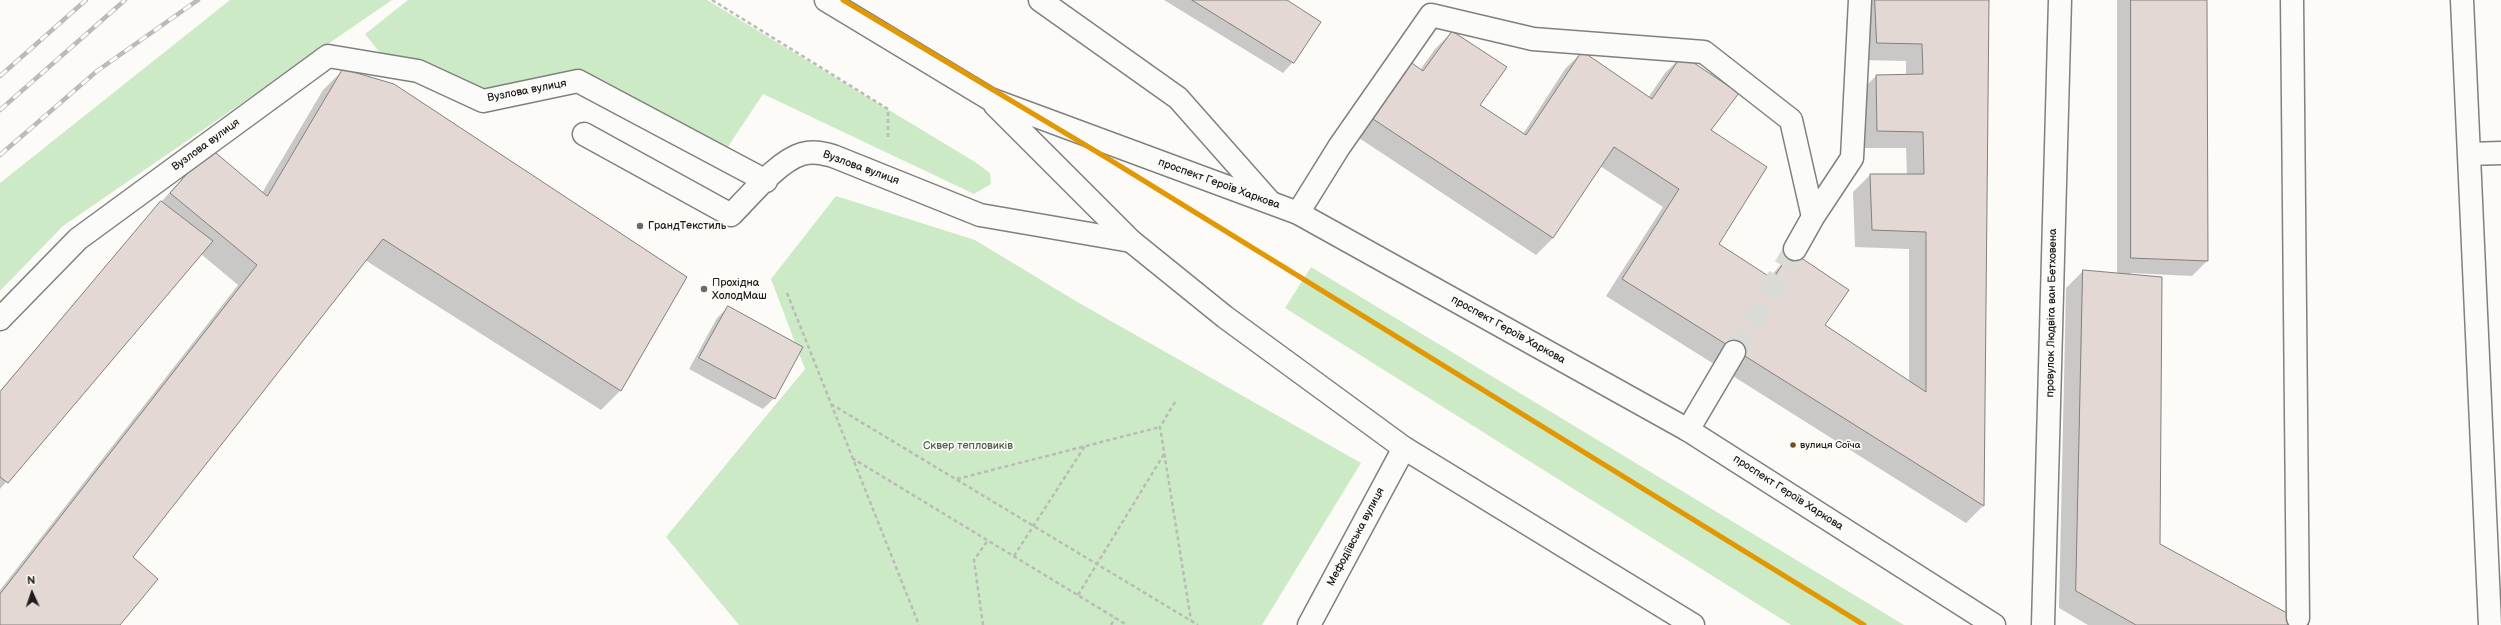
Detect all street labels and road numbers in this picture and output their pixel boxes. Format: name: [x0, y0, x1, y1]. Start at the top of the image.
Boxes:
street label: Вузлова вулиця: [486, 77, 568, 105]
street label: Вузлова вулиця: [170, 116, 242, 174]
street label: Вузлова вулиця: [821, 148, 901, 188]
street label: проспект Героїв Харкова: [1156, 156, 1282, 212]
street label: провулок Людвіга ван Бетховена: [2044, 228, 2060, 398]
street label: проспект Героїв Харкова: [1449, 293, 1567, 367]
street label: проспект Героїв Харкова: [1730, 452, 1846, 534]
street label: Мефодіївська вулиця: [1324, 486, 1388, 588]

